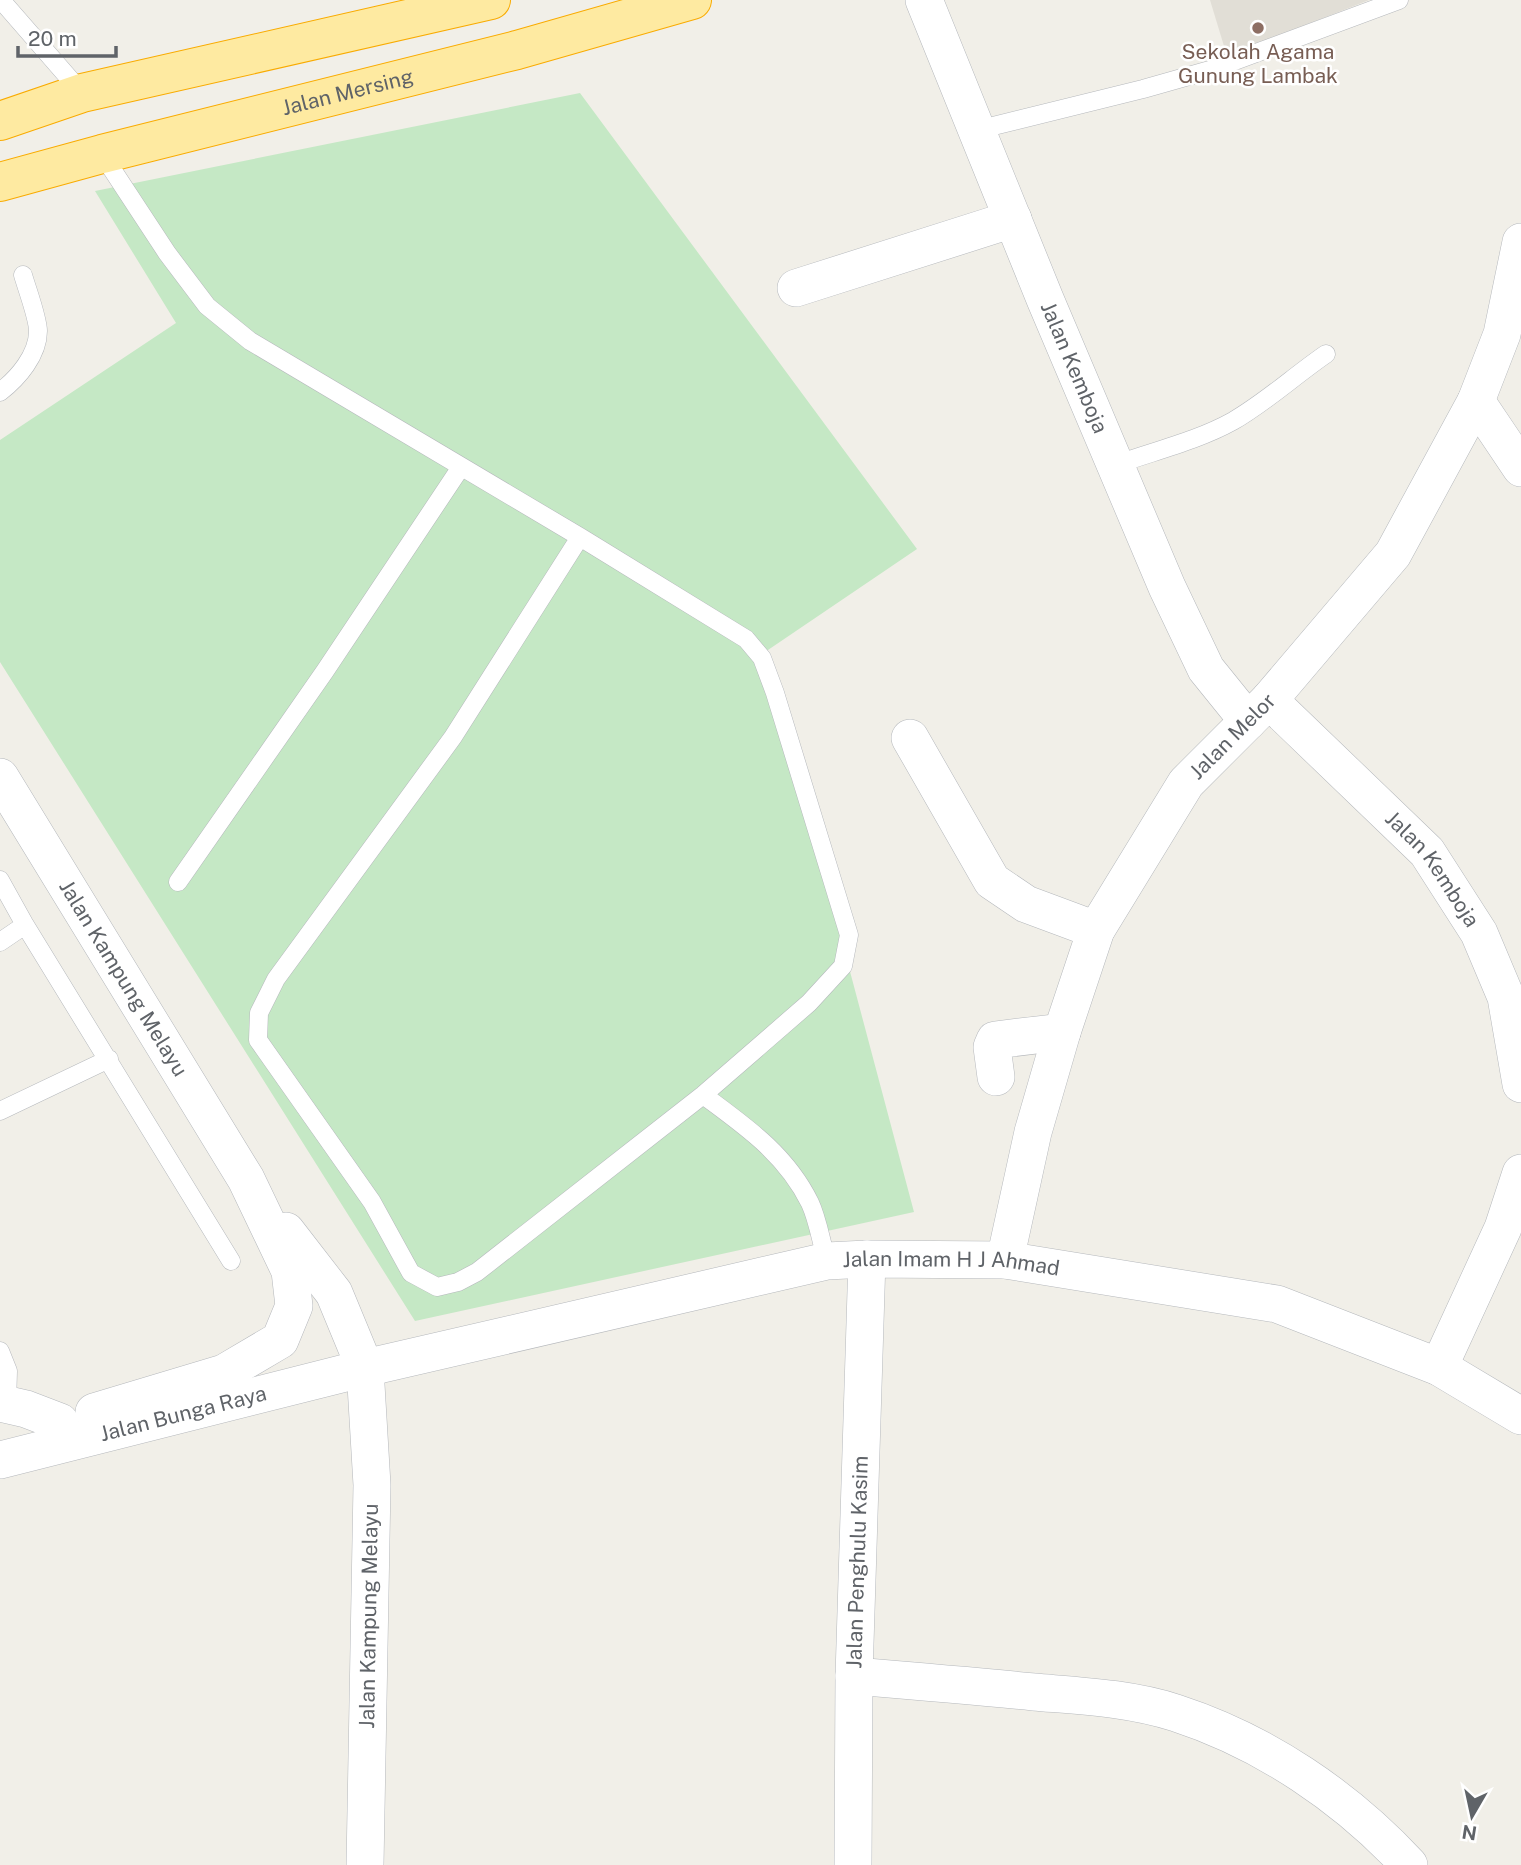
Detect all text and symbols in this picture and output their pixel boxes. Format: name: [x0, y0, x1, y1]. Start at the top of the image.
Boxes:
scale bar: [18, 14, 116, 58]
marker: Sekolah Agama Gunung Lambak: [1250, 20, 1266, 36]
text: 20 m: [28, 26, 77, 51]
place label: Sekolah Agama Gunung Lambak: [1178, 39, 1338, 88]
street label: Jalan Mersing: [279, 63, 416, 120]
street label: Jalan Kemboja: [1036, 298, 1113, 437]
street label: Jalan Melor: [1184, 688, 1281, 784]
street label: Jalan Kemboja: [1380, 806, 1485, 932]
street label: Jalan Kampung Melayu: [54, 875, 193, 1081]
street label: Jalan Imam H J Ahmad: [842, 1246, 1062, 1281]
street label: Jalan Bunga Raya: [97, 1380, 269, 1446]
street label: Jalan Penghulu Kasim: [841, 1455, 873, 1669]
street label: Jalan Kampung Melayu: [354, 1503, 383, 1729]
north arrow: [1437, 1781, 1507, 1851]
text: N: [1460, 1821, 1478, 1845]

